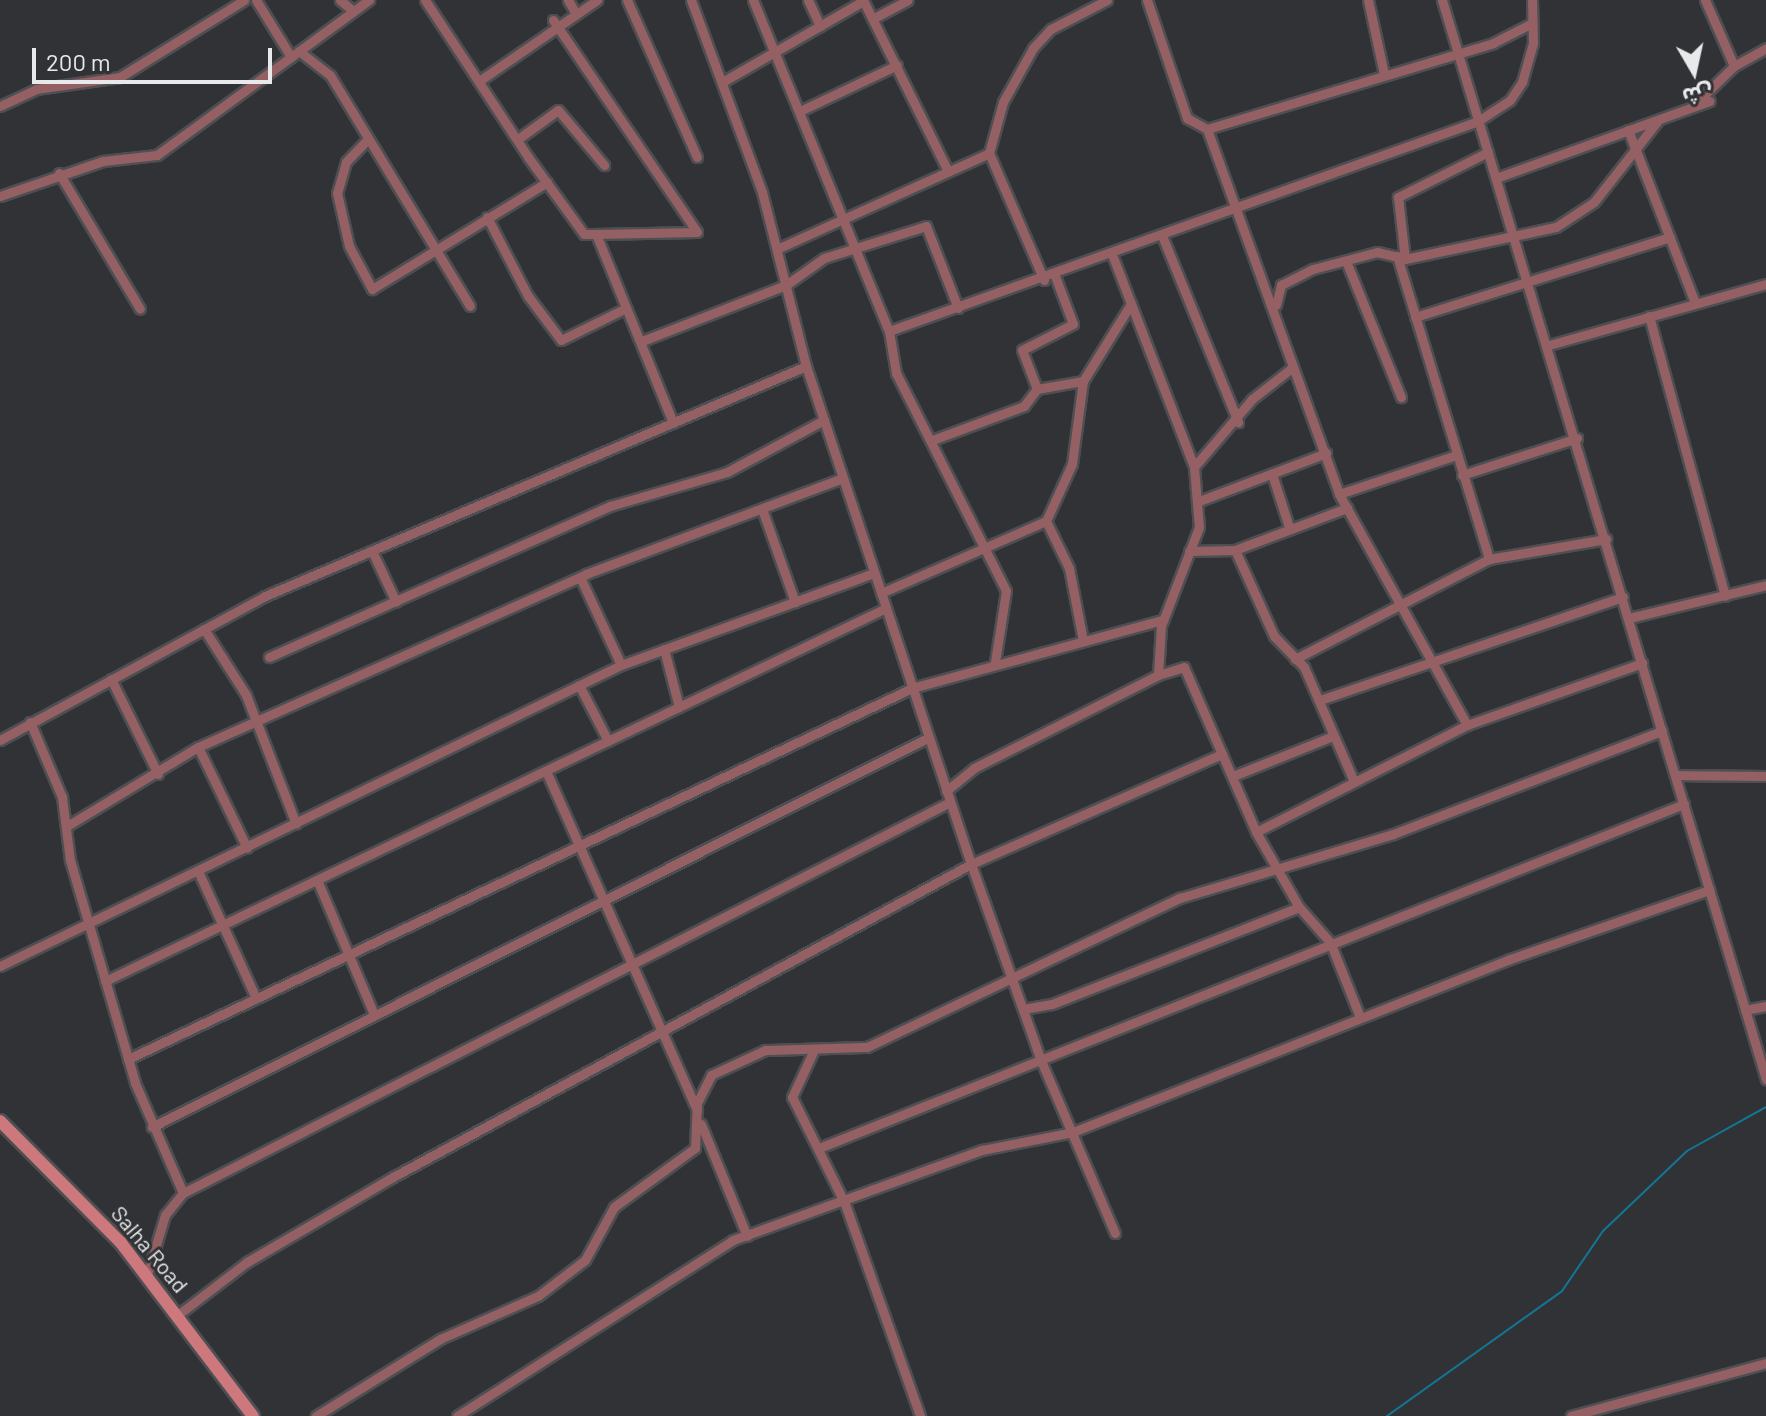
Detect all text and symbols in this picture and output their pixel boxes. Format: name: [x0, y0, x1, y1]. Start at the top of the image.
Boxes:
scale bar: [36, 32, 276, 82]
north arrow: [1654, 32, 1734, 112]
text: 200 m: [46, 47, 111, 76]
text: ش: [1681, 81, 1715, 111]
street label: Salha Road: [106, 1200, 194, 1298]

